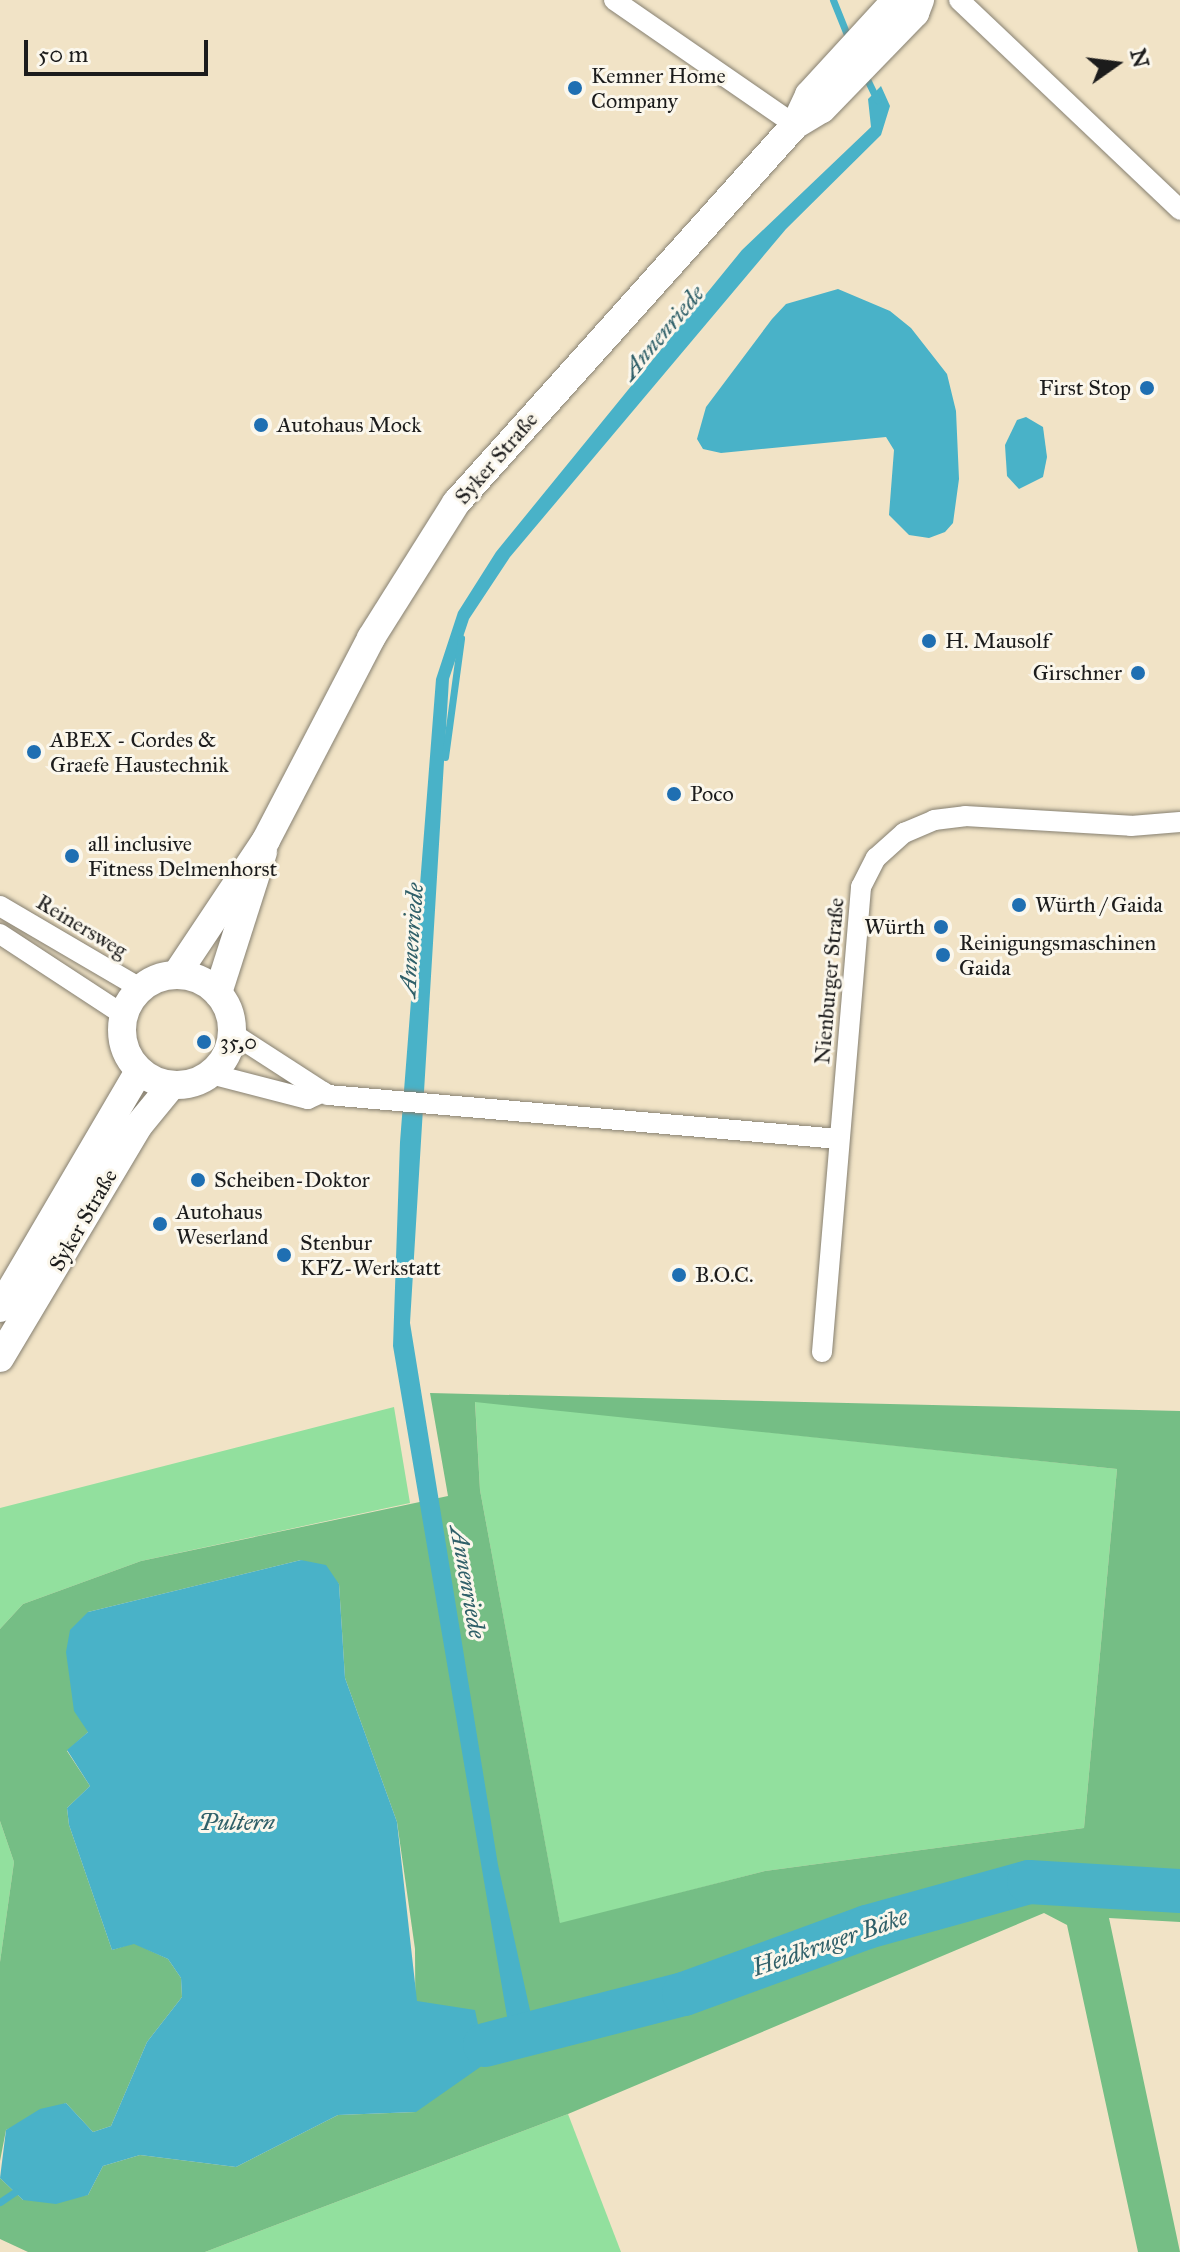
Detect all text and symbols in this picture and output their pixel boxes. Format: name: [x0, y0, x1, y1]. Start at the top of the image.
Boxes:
scale bar: [28, 24, 212, 74]
north arrow: [1076, 24, 1156, 104]
text: 50 m: [38, 39, 88, 69]
text: N: [1124, 46, 1155, 70]
place label: Kemner Home Company: [591, 62, 726, 114]
marker: Kemner Home Company: [566, 79, 584, 97]
water label: Annenriede: [615, 280, 711, 386]
place label: First Stop: [1039, 375, 1131, 401]
marker: First Stop: [1138, 379, 1156, 397]
street label: Syker Straße: [449, 407, 543, 509]
place label: Autohaus Mock: [277, 412, 421, 438]
marker: Autohaus Mock: [252, 416, 270, 434]
place label: H. Mausolf: [945, 628, 1050, 654]
marker: H. Mausolf: [920, 632, 938, 650]
place label: Girschner: [1033, 660, 1122, 686]
marker: Girschner: [1129, 664, 1147, 682]
place label: ABEX - Cordes & Graefe Haustechnik: [50, 726, 229, 778]
marker: ABEX - Cordes & Graefe Haustechnik: [25, 743, 43, 761]
place label: Poco: [690, 781, 734, 807]
marker: Poco: [665, 785, 683, 803]
place label: all inclusive Fitness Delmenhorst: [88, 830, 277, 882]
marker: all inclusive Fitness Delmenhorst: [63, 847, 81, 865]
water label: Annenriede: [394, 882, 430, 998]
street label: Reinersweg: [32, 889, 132, 963]
place label: Würth / Gaida: [1035, 892, 1163, 918]
marker: Würth / Gaida: [1010, 896, 1028, 914]
street label: Nienburger Straße: [809, 897, 849, 1065]
place label: Würth: [864, 914, 925, 940]
marker: Würth: [932, 918, 950, 936]
place label: Reinigungsmaschinen Gaida: [959, 929, 1156, 980]
marker: Reinigungsmaschinen Gaida: [934, 946, 952, 964]
place label: 35,0: [220, 1029, 257, 1055]
marker: 35,0: [195, 1033, 213, 1051]
street label: Syker Straße: [43, 1164, 123, 1276]
place label: Scheiben-Doktor: [214, 1167, 370, 1193]
marker: Scheiben-Doktor: [189, 1171, 207, 1189]
place label: Autohaus Weserland: [176, 1198, 269, 1250]
marker: Autohaus Weserland: [151, 1215, 169, 1233]
place label: Stenbur KFZ-Werkstatt: [300, 1229, 441, 1280]
marker: Stenbur KFZ-Werkstatt: [275, 1246, 293, 1264]
place label: B.O.C.: [695, 1262, 754, 1288]
marker: B.O.C.: [670, 1266, 688, 1284]
water label: Annenriede: [443, 1523, 491, 1641]
water label: Pultern: [199, 1809, 275, 1837]
water label: Heidkruger Bäke: [748, 1903, 912, 1983]

